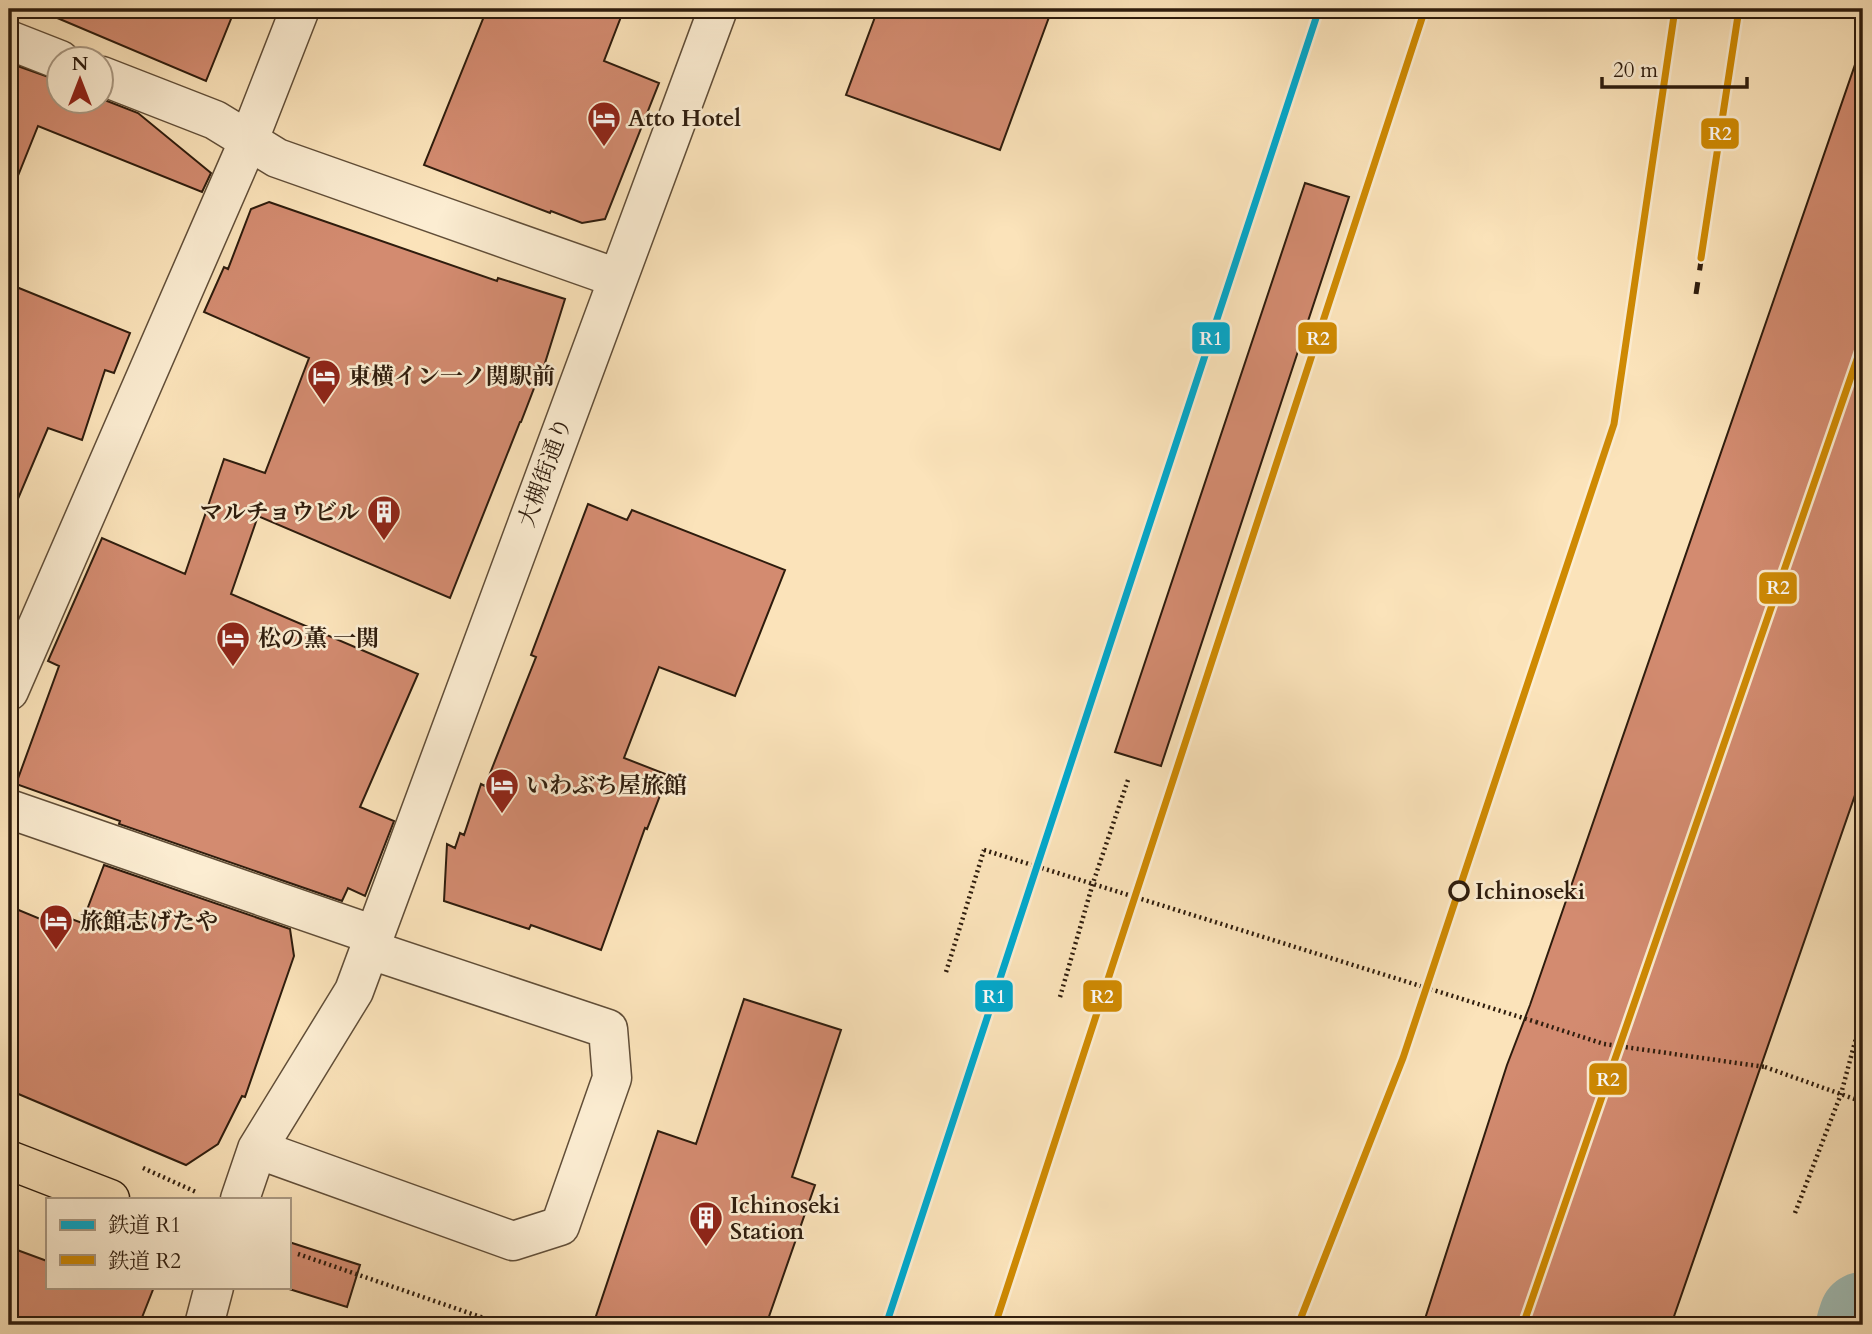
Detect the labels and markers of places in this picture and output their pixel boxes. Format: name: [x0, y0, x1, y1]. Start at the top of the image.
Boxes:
hotel icon: Atto Hotel: [585, 99, 623, 148]
place label: Atto Hotel: [628, 103, 741, 134]
hotel icon: 東横イン一ノ関駅前: [305, 357, 343, 406]
place label: 東横イン一ノ関駅前: [348, 361, 555, 392]
building icon: マルチョウビル: [365, 493, 403, 542]
place label: マルチョウビル: [200, 497, 360, 528]
hotel icon: 松の薫 一関: [214, 619, 252, 668]
place label: 松の薫 一関: [258, 623, 379, 654]
hotel icon: いわぶち屋旅館: [483, 766, 521, 815]
place label: いわぶち屋旅館: [526, 770, 687, 801]
place label: Ichinoseki: [1475, 876, 1585, 907]
marker: Ichinoseki: [1449, 881, 1469, 901]
hotel icon: 旅館志げたや: [37, 902, 75, 951]
place label: 旅館志げたや: [80, 906, 218, 937]
place label: Ichinoseki Station: [730, 1190, 840, 1247]
building icon: Ichinoseki Station: [687, 1199, 725, 1248]

